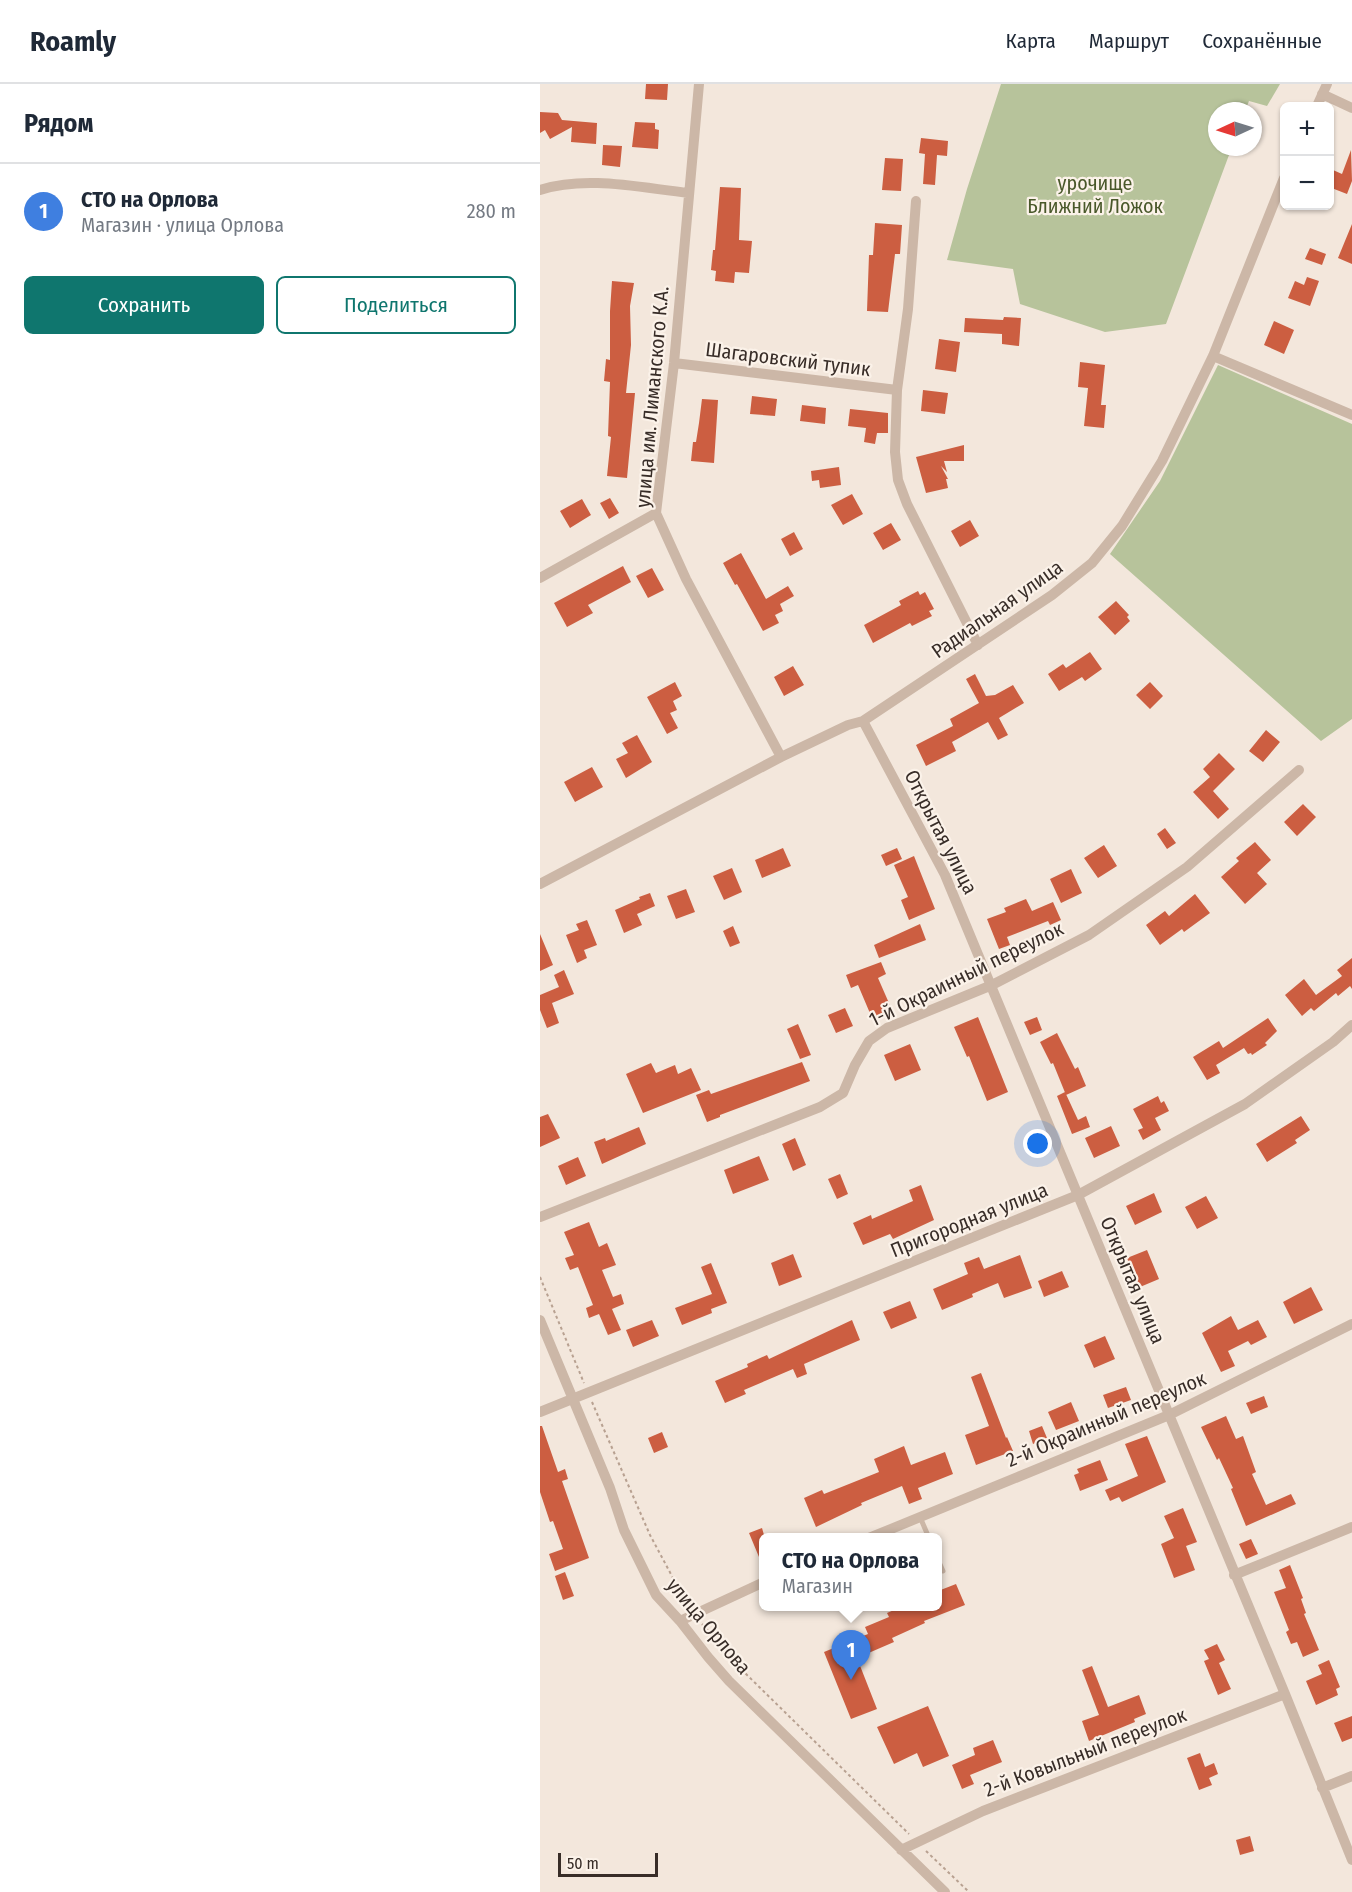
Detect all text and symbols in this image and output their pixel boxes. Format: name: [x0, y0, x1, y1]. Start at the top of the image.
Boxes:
text: Roamly: [30, 25, 116, 58]
text: Карта: [1006, 28, 1056, 54]
text: Маршрут: [1089, 28, 1169, 54]
text: Сохранённые: [1202, 28, 1322, 54]
north arrow: [1208, 102, 1262, 156]
map controls: [1280, 102, 1334, 210]
button: +: [1280, 102, 1334, 156]
text: Рядом: [24, 108, 93, 139]
button: −: [1280, 156, 1334, 210]
park label: урочище Ближний Ложок: [1027, 171, 1163, 218]
text: СТО на Орлова: [81, 186, 218, 213]
text: 1: [39, 199, 48, 223]
text: 280 m: [467, 199, 516, 223]
text: Магазин · улица Орлова: [81, 213, 284, 237]
button: Сохранить: [24, 276, 264, 334]
button: Поделиться: [276, 276, 516, 334]
street label: улица им. Лиманского К.А.: [630, 285, 674, 509]
street label: Шагаровский тупик: [704, 337, 873, 381]
street label: Радиальная улица: [927, 555, 1067, 663]
street label: Открытая улица: [899, 766, 983, 898]
street label: 1-й Окраинный переулок: [865, 916, 1068, 1032]
your location: [1023, 1129, 1052, 1158]
street label: Пригородная улица: [887, 1178, 1051, 1262]
street label: Открытая улица: [1095, 1213, 1171, 1347]
street label: 2-й Окраинный переулок: [1003, 1366, 1210, 1472]
popup: [759, 1533, 942, 1611]
text: СТО на Орлова: [782, 1547, 919, 1574]
street label: улица Орлова: [662, 1573, 756, 1679]
text: Магазин: [782, 1574, 853, 1598]
pin: 1: [832, 1630, 870, 1680]
street label: 2-й Ковыльный переулок: [980, 1702, 1190, 1802]
scale bar: [558, 1850, 658, 1878]
text: 50 m: [567, 1854, 599, 1873]

